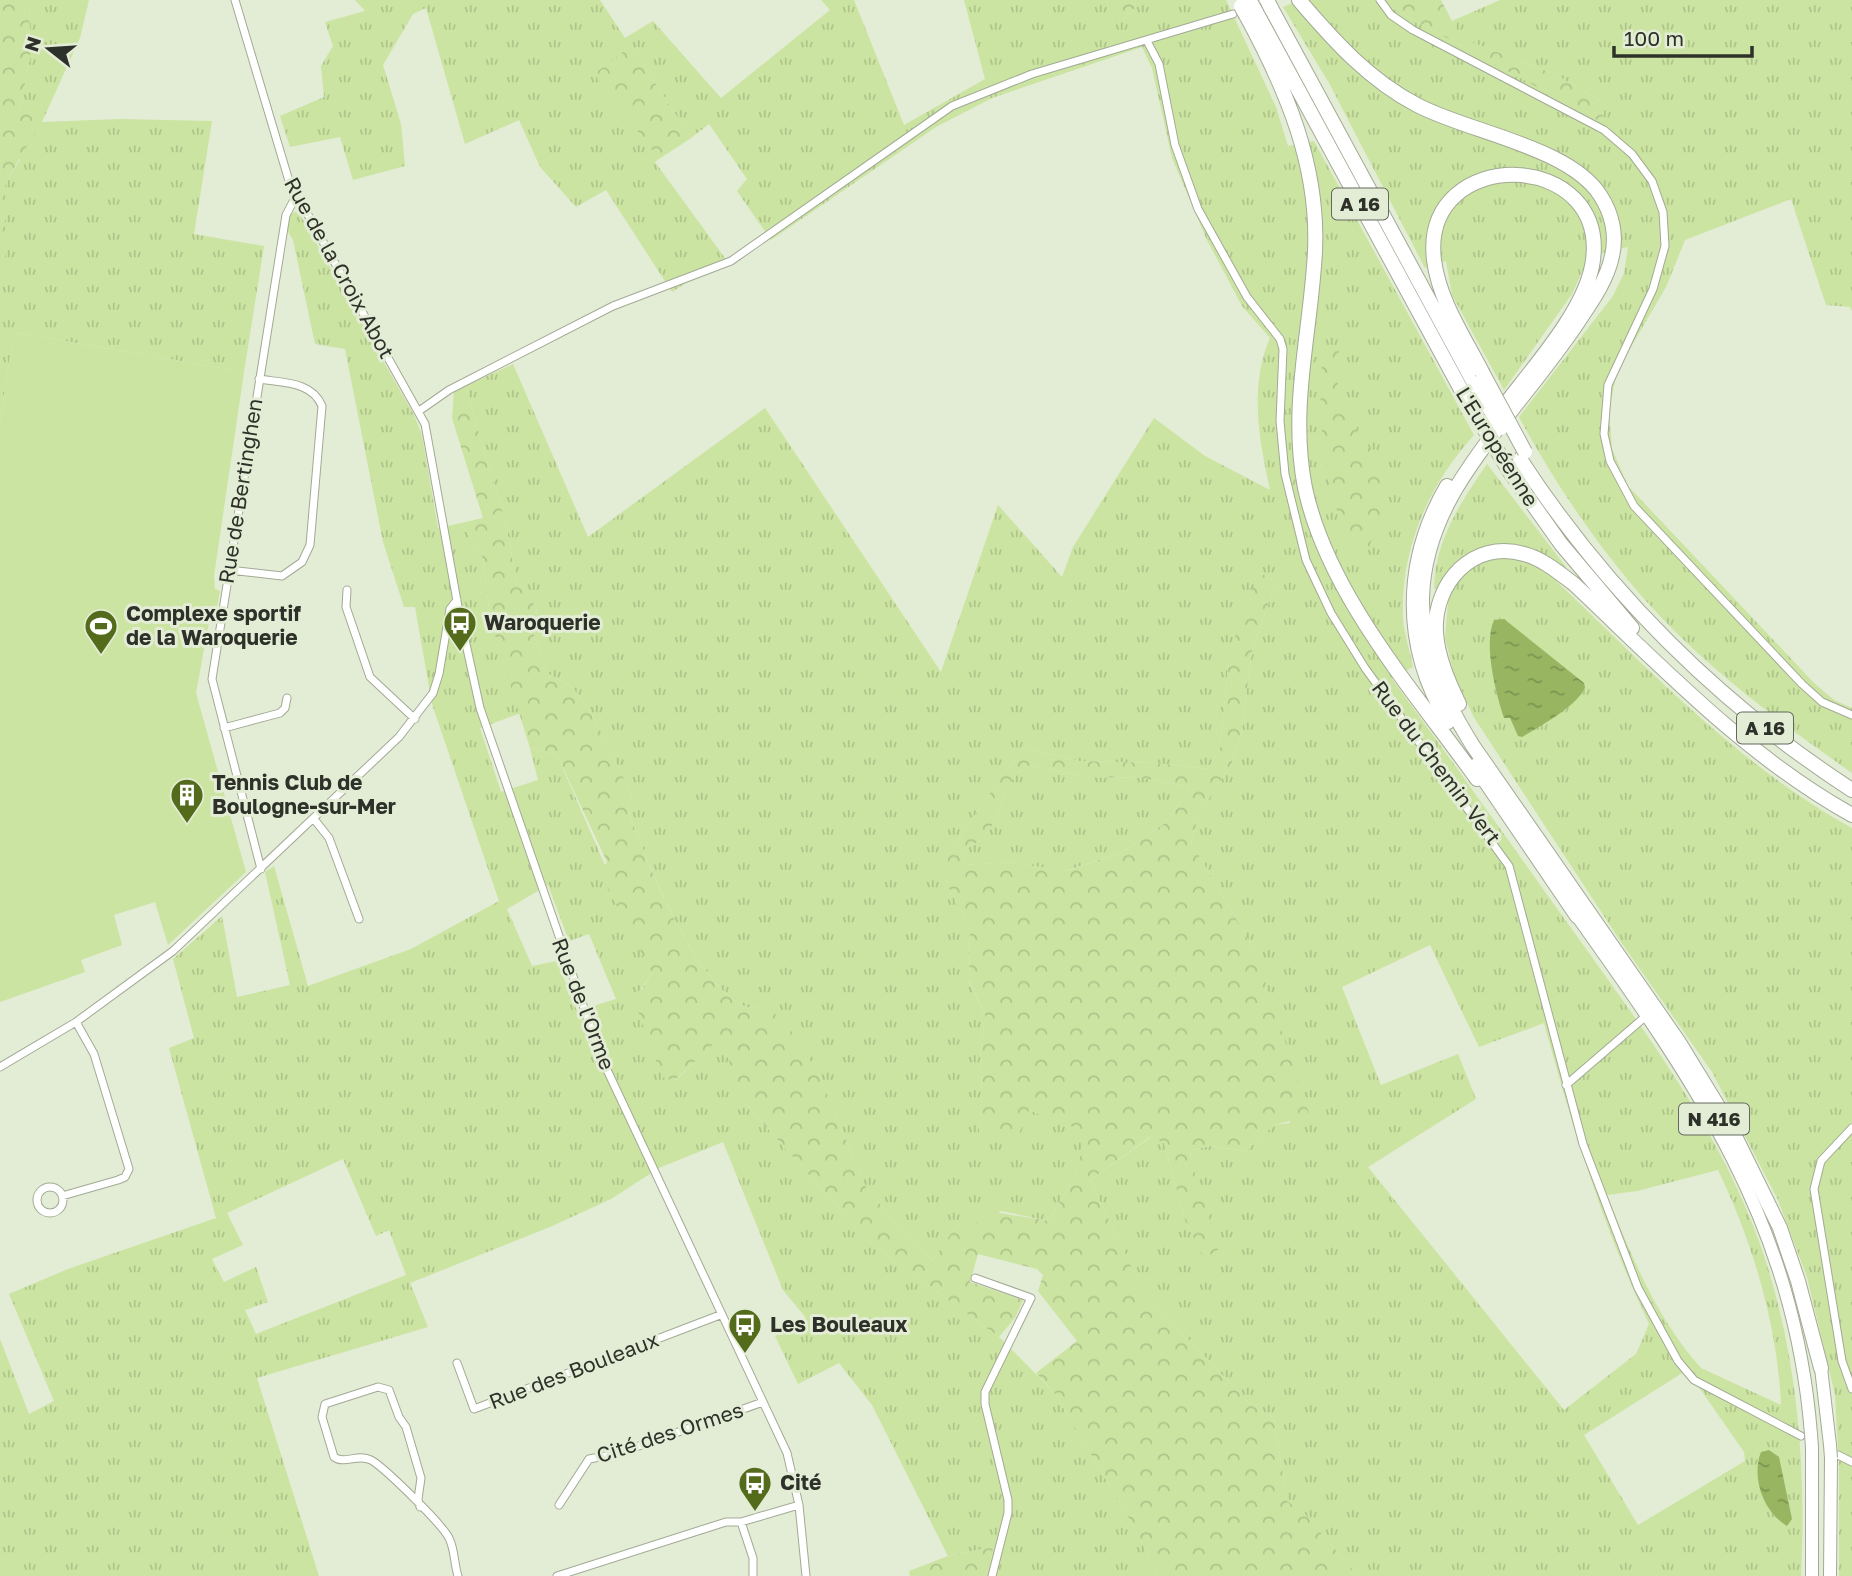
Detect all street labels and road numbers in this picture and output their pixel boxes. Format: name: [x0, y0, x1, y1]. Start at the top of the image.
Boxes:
street label: Rue de la Croix Abot: [279, 172, 401, 363]
road number: A 16: [1332, 188, 1388, 220]
street label: L'Européenne: [1451, 382, 1545, 511]
street label: Rue de Bertinghen: [213, 396, 267, 585]
street label: Rue du Chemin Vert: [1367, 675, 1507, 850]
road number: A 16: [1737, 712, 1793, 744]
street label: Rue de l'Orme: [547, 934, 621, 1073]
road number: N 416: [1679, 1104, 1749, 1134]
street label: Rue des Bouleaux: [485, 1326, 663, 1414]
street label: Cité des Ormes: [593, 1396, 746, 1468]

